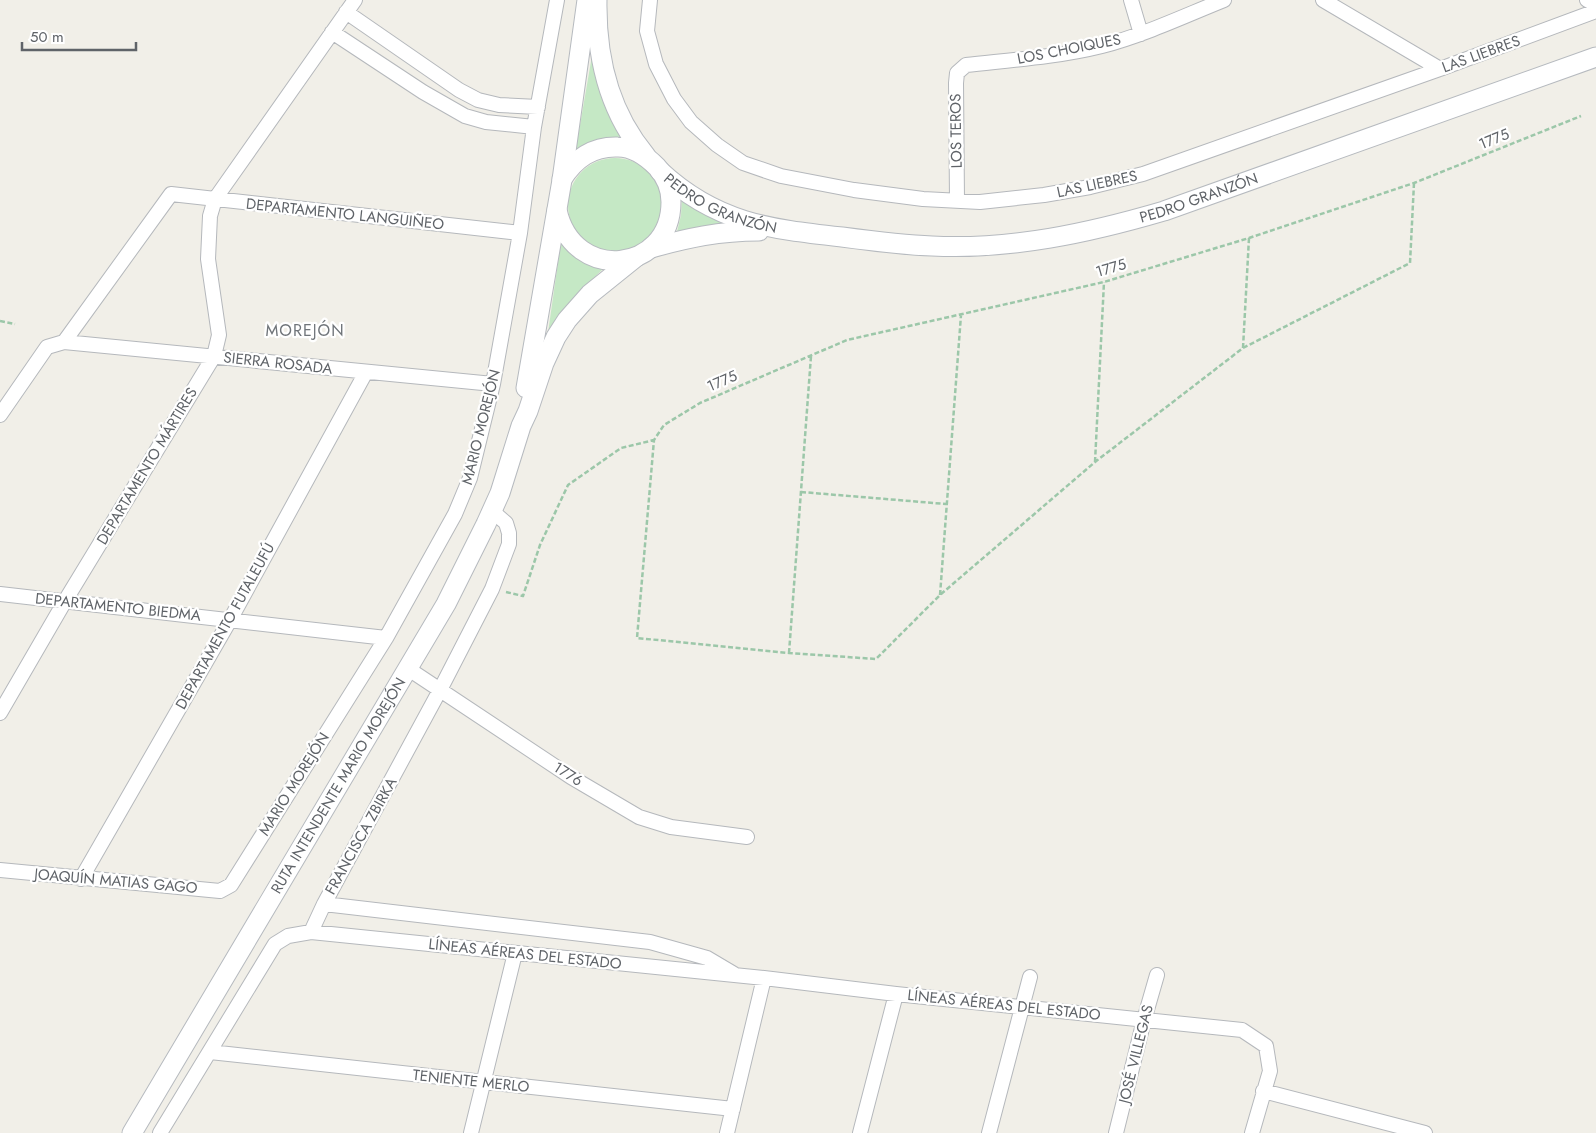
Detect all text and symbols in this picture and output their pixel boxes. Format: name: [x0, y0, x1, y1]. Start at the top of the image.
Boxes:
scale bar: [22, 20, 136, 52]
text: 50 m: [30, 26, 64, 48]
street label: LOS CHOIQUES: [1015, 28, 1123, 70]
street label: LAS LIEBRES: [1439, 30, 1523, 78]
street label: LOS TEROS: [944, 94, 968, 168]
street label: 1775: [1476, 123, 1512, 155]
street label: LAS LIEBRES: [1055, 165, 1139, 203]
street label: PEDRO GRANZÓN: [1137, 167, 1261, 228]
street label: PEDRO GRANZÓN: [659, 168, 779, 239]
street label: DEPARTAMENTO LANGUIÑEO: [245, 193, 445, 235]
street label: 1775: [1093, 253, 1129, 283]
district label: MOREJÓN: [265, 319, 345, 342]
street label: SIERRA ROSADA: [222, 346, 334, 380]
street label: 1775: [703, 365, 741, 397]
street label: MARIO MOREJÓN: [456, 367, 506, 487]
street label: DEPARTAMENTO MÁRTIRES: [91, 383, 203, 549]
street label: DEPARTAMENTO FUTALEUFÚ: [170, 539, 280, 713]
street label: DEPARTAMENTO BIEDMA: [34, 587, 202, 627]
street label: RUTA INTENDENTE MARIO MOREJÓN: [265, 673, 411, 898]
street label: MARIO MOREJÓN: [253, 728, 335, 840]
street label: 1776: [549, 756, 587, 792]
street label: FRANCISCA ZBIRKA: [320, 773, 402, 899]
street label: JOAQUÍN MATIAS GAGO: [31, 863, 199, 899]
street label: LÍNEAS AÉREAS DEL ESTADO: [427, 933, 623, 975]
street label: LÍNEAS AÉREAS DEL ESTADO: [906, 984, 1102, 1026]
street label: JOSÉ VILLEGAS: [1113, 1002, 1159, 1108]
street label: TENIENTE MERLO: [412, 1064, 531, 1098]

